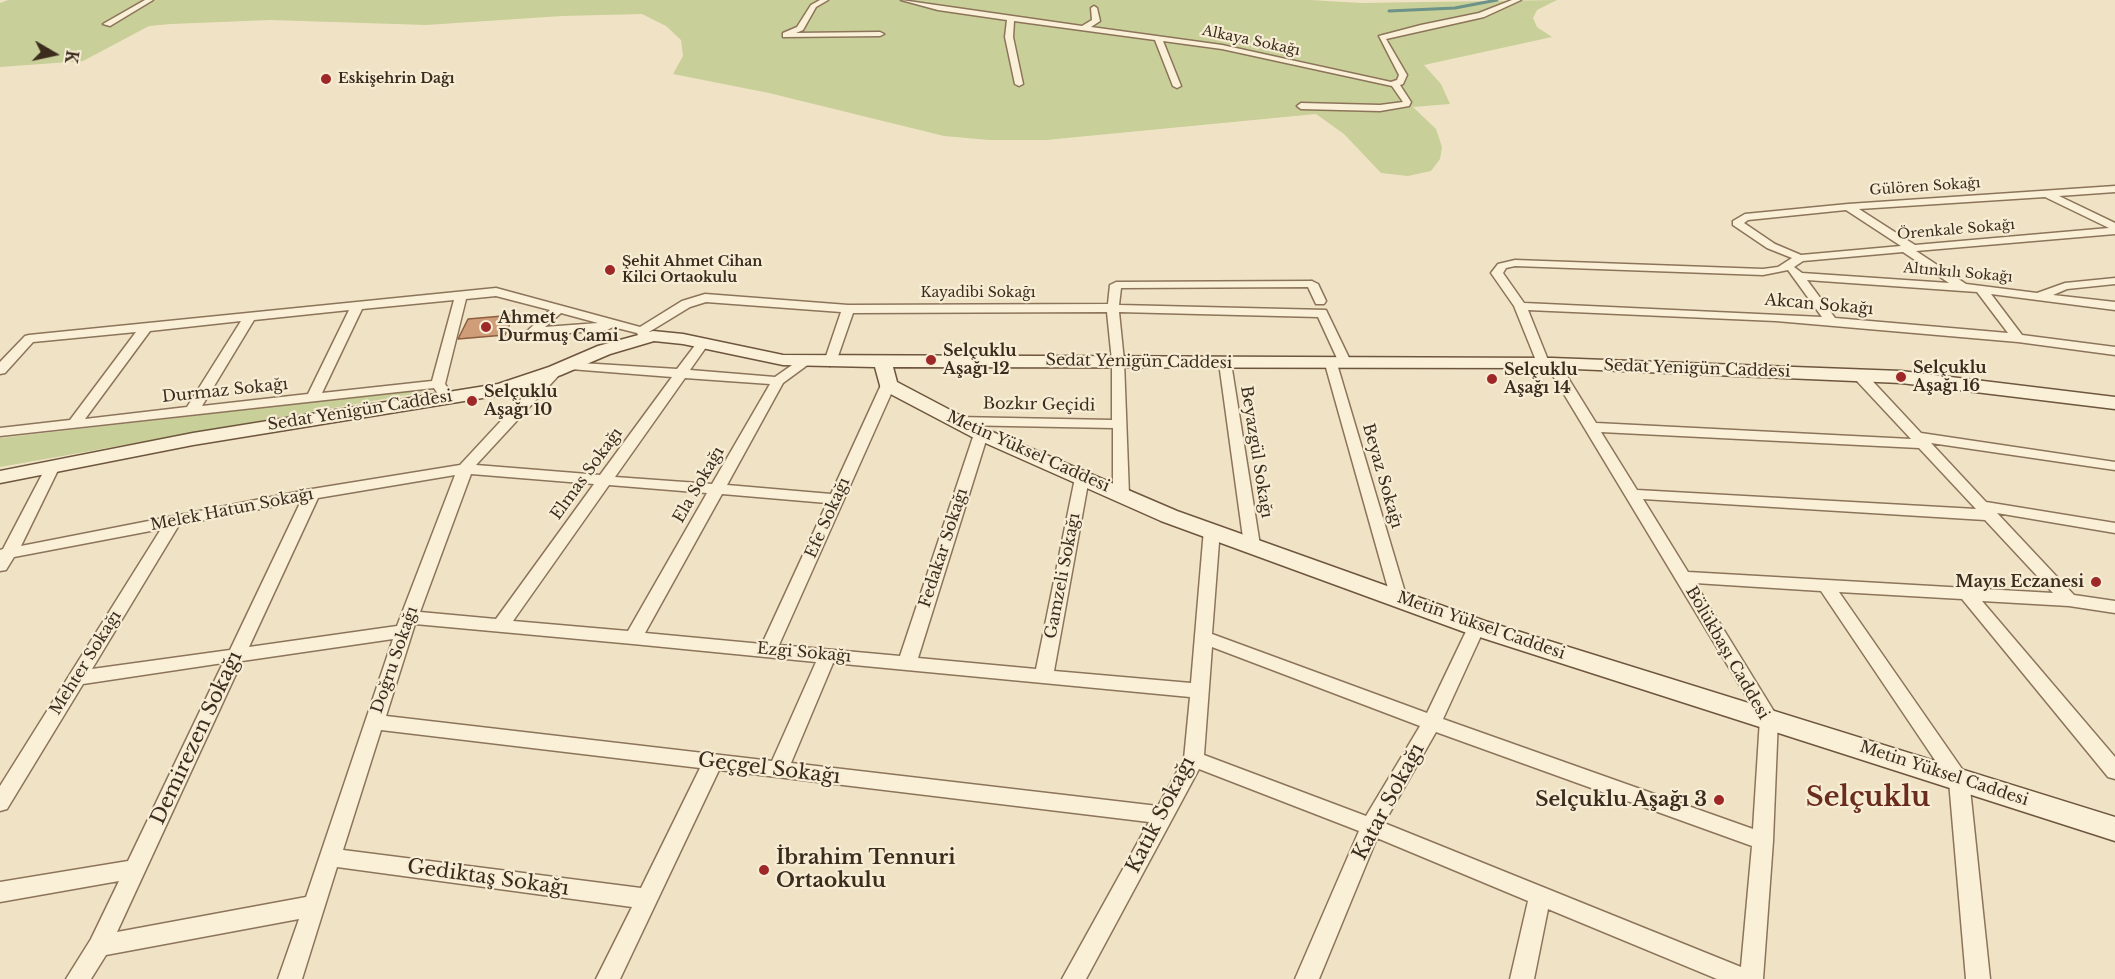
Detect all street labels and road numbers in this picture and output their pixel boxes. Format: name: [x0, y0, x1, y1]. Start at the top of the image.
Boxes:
street label: Alkaya Sokağı: [1200, 22, 1302, 60]
street label: Gülören Sokağı: [1869, 175, 1981, 199]
street label: Örenkale Sokağı: [1896, 216, 2016, 244]
street label: Altınkılı Sokağı: [1903, 260, 2013, 286]
street label: Kayadibi Sokağı: [921, 285, 1035, 301]
street label: Akcan Sokağı: [1764, 291, 1874, 319]
street label: Sedat Yenigün Caddesi: [1046, 351, 1232, 373]
street label: Sedat Yenigün Caddesi: [1603, 356, 1791, 382]
street label: Durmaz Sokağı: [161, 375, 289, 407]
street label: Beyazgül Sokağı: [1236, 384, 1276, 520]
street label: Sedat Yenigün Caddesi: [266, 387, 454, 435]
street label: Bozkır Geçidi: [983, 394, 1095, 416]
street label: Metin Yüksel Caddesi: [944, 407, 1112, 497]
street label: Beyaz Sokağı: [1358, 421, 1406, 531]
street label: Elmas Sokağı: [547, 424, 627, 524]
street label: Ela Sokağı: [669, 443, 729, 527]
street label: Efe Sokağı: [802, 475, 854, 561]
street label: Melek Hatun Sokağı: [149, 485, 315, 535]
street label: Fedakar Sokağı: [916, 486, 972, 610]
street label: Gamzeli Sokağı: [1041, 511, 1085, 641]
street label: Bölükbaşı Caddesi: [1681, 583, 1773, 723]
street label: Metin Yüksel Caddesi: [1395, 588, 1567, 664]
street label: Doğru Sokağı: [368, 604, 422, 716]
street label: Mehter Sokağı: [46, 607, 126, 719]
street label: Ezgi Sokağı: [756, 639, 852, 667]
street label: Demirezen Sokağı: [146, 648, 248, 828]
street label: Metin Yüksel Caddesi: [1857, 738, 2031, 810]
street label: Katar Sokağı: [1348, 740, 1430, 864]
street label: Geçgel Sokağı: [696, 748, 842, 790]
street label: Katık Sokağı: [1121, 753, 1201, 877]
street label: Gediktaş Sokağı: [406, 855, 570, 901]

